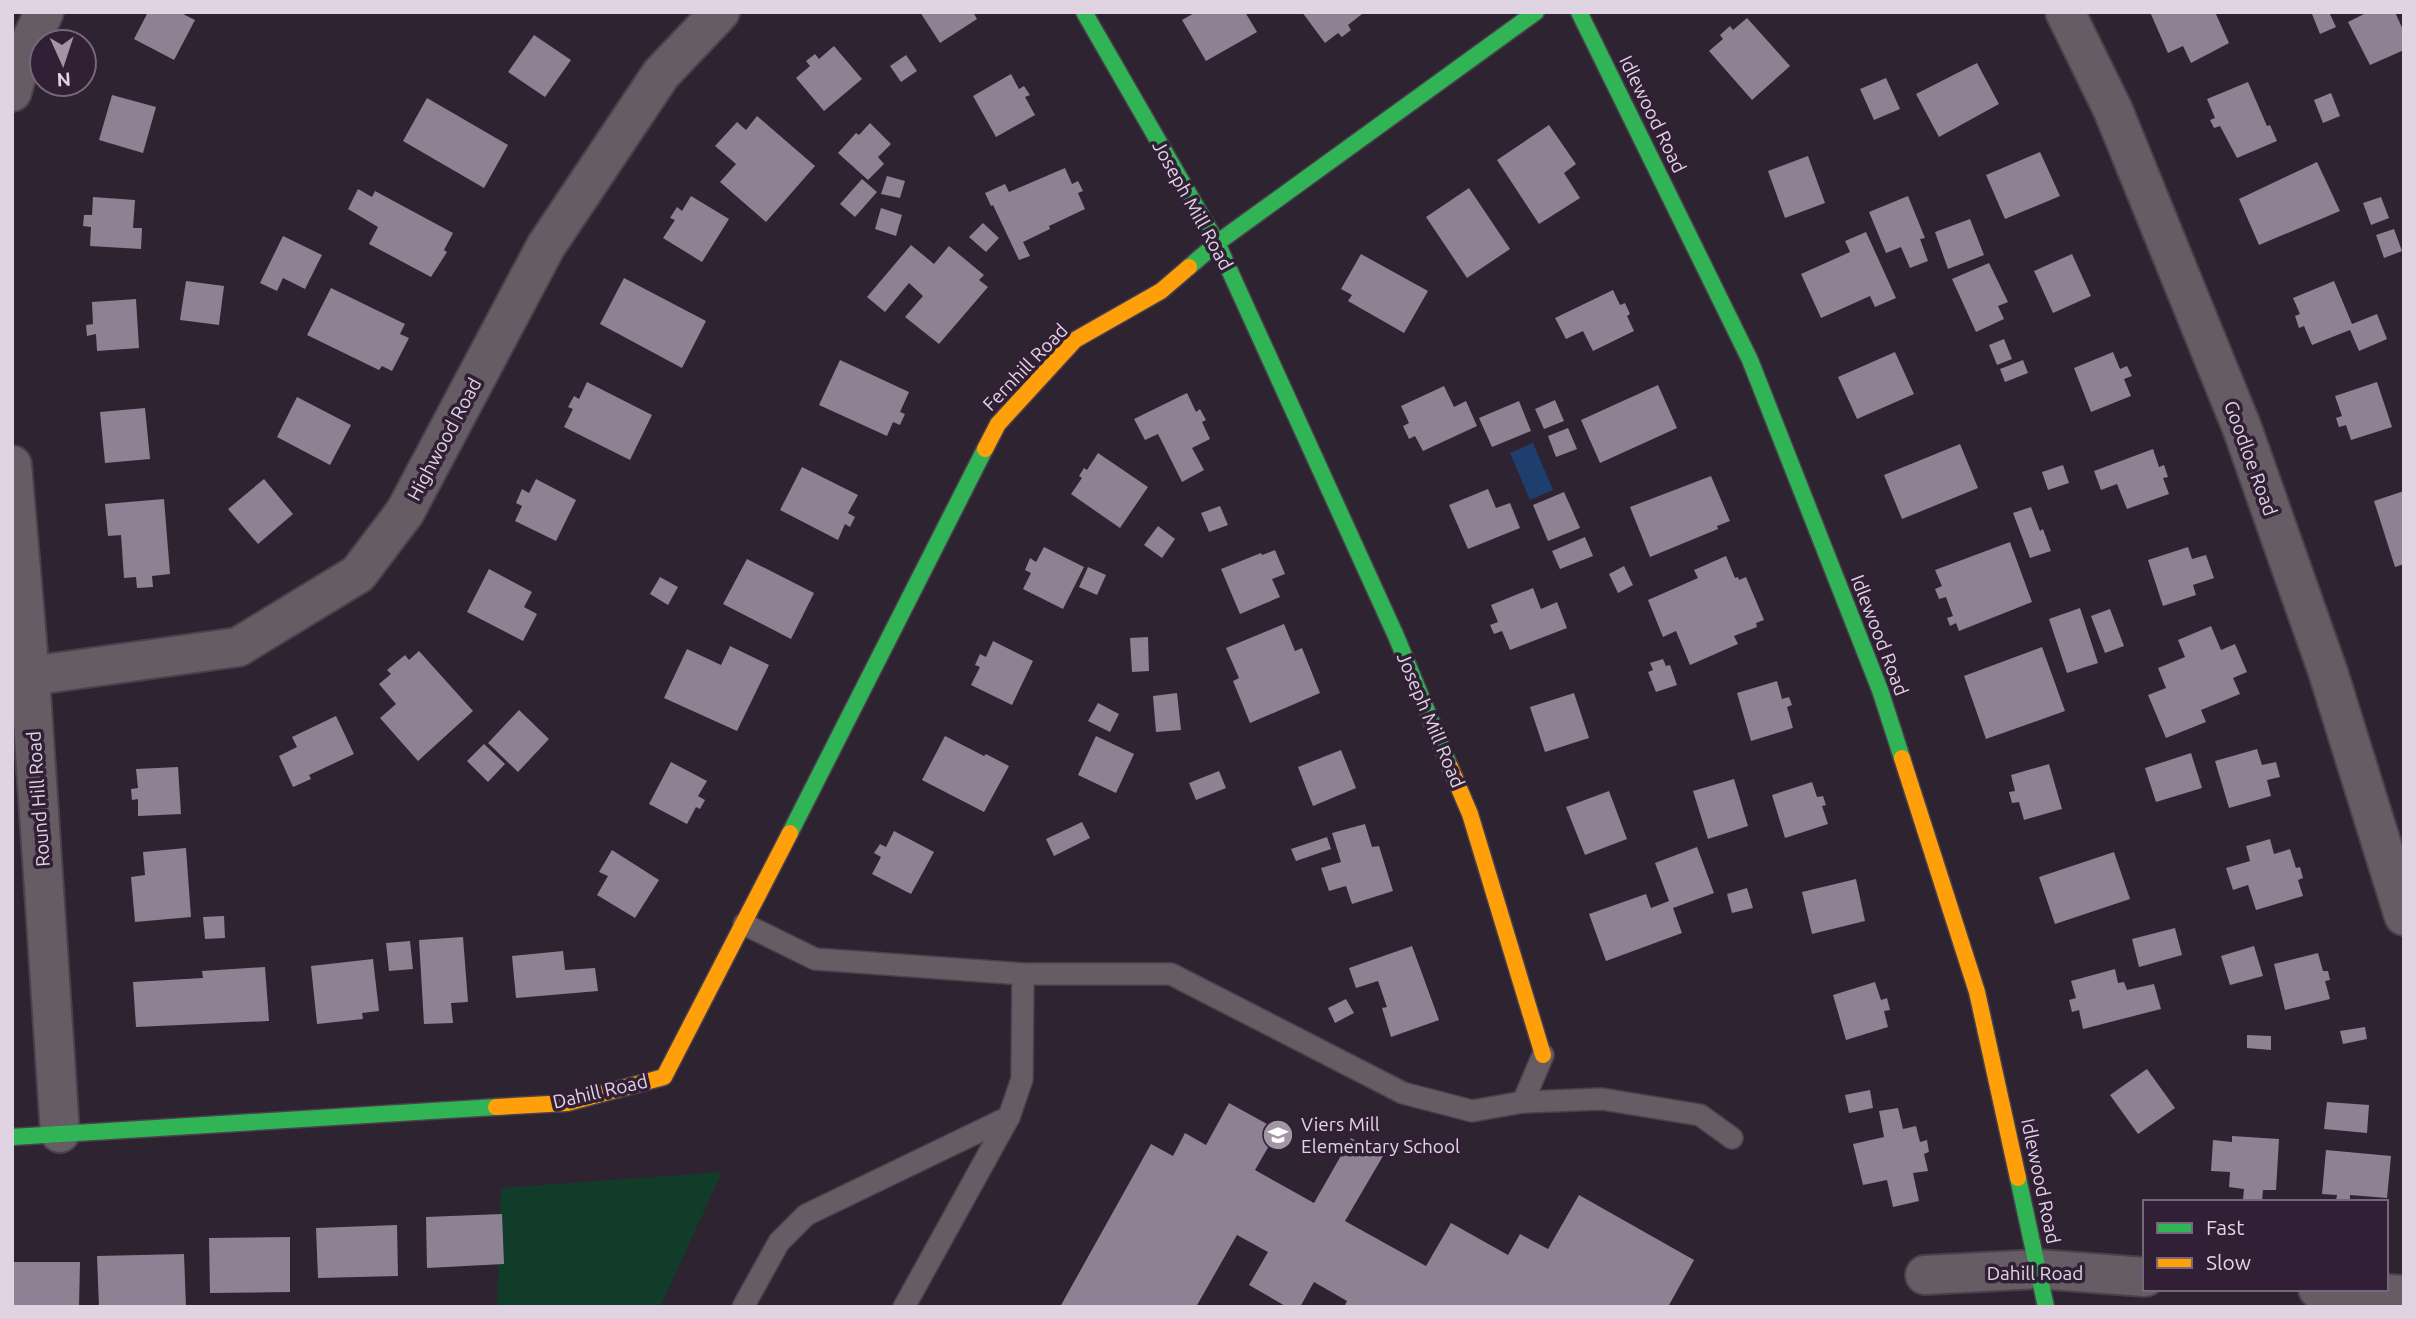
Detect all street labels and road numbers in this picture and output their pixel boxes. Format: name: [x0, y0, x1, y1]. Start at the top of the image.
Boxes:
street label: Idlewood Road: [1615, 52, 1691, 176]
street label: Joseph Mill Road: [1148, 136, 1238, 274]
street label: Fernhill Road: [978, 319, 1072, 415]
street label: Highwood Road: [402, 374, 486, 504]
street label: Goodloe Road: [2220, 398, 2282, 518]
street label: Idlewood Road: [1847, 571, 1913, 699]
street label: Joseph Mill Road: [1393, 649, 1469, 791]
street label: Round Hill Road: [22, 730, 54, 868]
street label: Dahill Road: [550, 1069, 650, 1113]
street label: Idlewood Road: [2017, 1116, 2065, 1246]
street label: Dahill Road: [1987, 1262, 2083, 1284]

